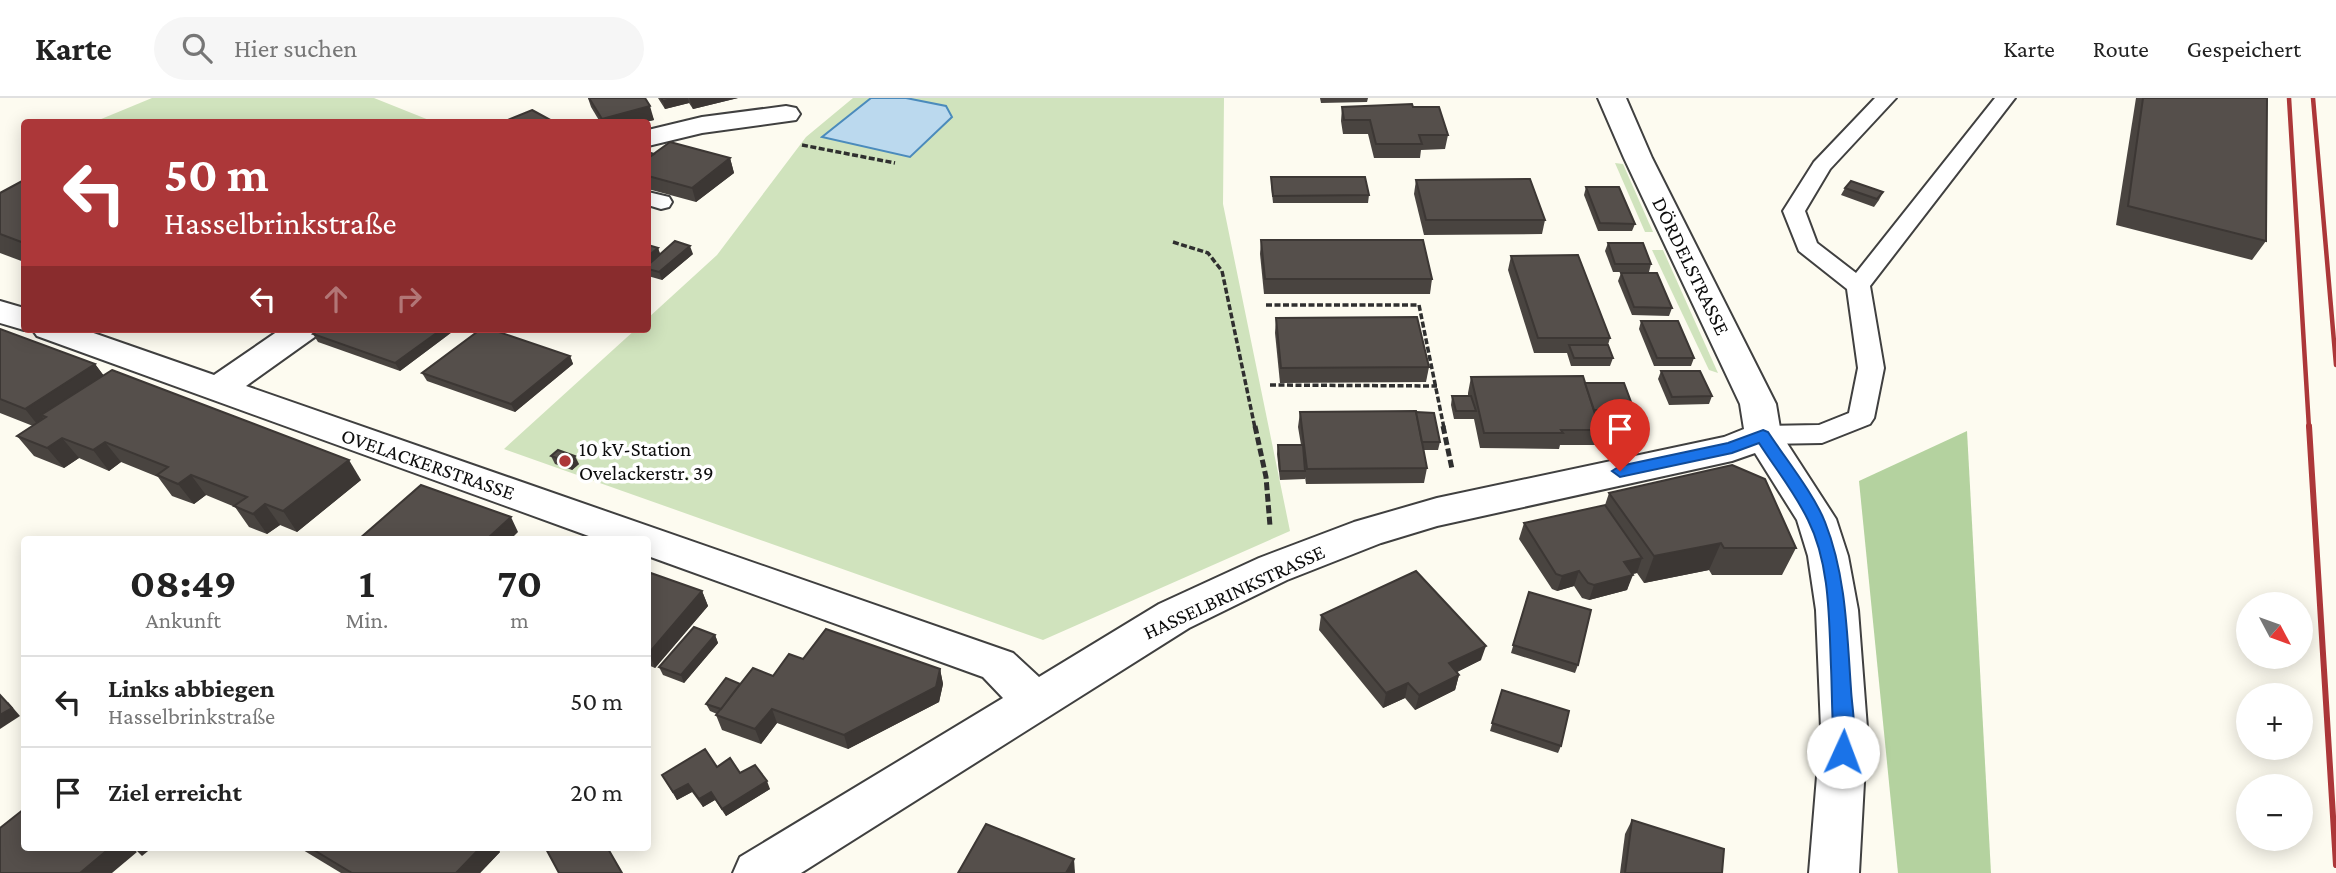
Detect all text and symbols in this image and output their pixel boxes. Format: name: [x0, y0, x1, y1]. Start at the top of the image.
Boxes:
search box: [154, 17, 644, 80]
icon: search: [178, 29, 216, 67]
text: Karte: [35, 30, 112, 67]
text: Hier suchen: [234, 34, 357, 63]
text: Karte: [2003, 35, 2055, 62]
text: Route: [2093, 35, 2149, 62]
text: Gespeichert: [2187, 35, 2301, 62]
icon: left: [49, 147, 140, 238]
text: 50 m: [164, 147, 269, 202]
street label: DÖRDELSTRASSE: [1647, 193, 1735, 339]
text: Hasselbrinkstraße: [164, 205, 397, 241]
icon: left: [244, 280, 282, 318]
icon: ahead: [317, 280, 355, 318]
icon: right: [390, 280, 428, 318]
pin: [1590, 399, 1650, 471]
icon: arrive: [1601, 410, 1639, 448]
street label: OVELACKERSTRASSE: [338, 423, 518, 505]
place label: 10 kV-Station Ovelackerstr. 39: [579, 437, 714, 485]
marker: 10 kV-Station Ovelackerstr. 39: [557, 453, 573, 469]
street label: HASSELBRINKSTRASSE: [1139, 539, 1329, 645]
text: 08:49: [130, 559, 237, 606]
text: 1: [359, 559, 375, 606]
text: 70: [497, 559, 542, 606]
north arrow: [2236, 592, 2314, 668]
map controls: [2236, 592, 2313, 851]
text: Ankunft: [146, 607, 221, 633]
text: Min.: [346, 607, 388, 633]
text: m: [510, 607, 529, 633]
text: Links abbiegen: [108, 674, 275, 703]
icon: left: [49, 683, 87, 721]
button: +: [2236, 683, 2313, 760]
text: 50 m: [570, 687, 623, 716]
text: Hasselbrinkstraße: [108, 703, 275, 729]
position arrow: [1806, 715, 1880, 789]
icon: arrive: [49, 774, 87, 812]
button: −: [2236, 774, 2313, 851]
text: Ziel erreicht: [108, 778, 242, 807]
text: 20 m: [570, 778, 623, 807]

